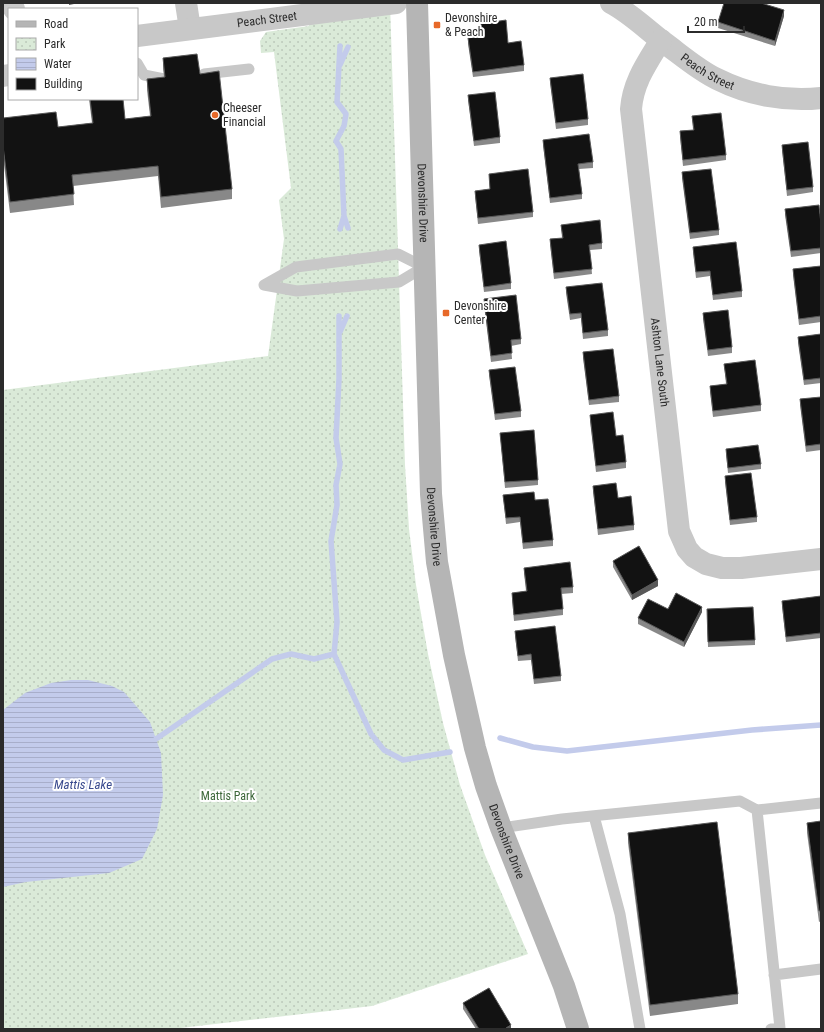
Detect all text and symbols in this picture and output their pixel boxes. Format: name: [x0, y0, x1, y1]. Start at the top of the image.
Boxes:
legend: [8, 8, 138, 100]
scale bar: [688, 8, 744, 34]
street label: Peach Street: [236, 9, 298, 30]
place label: Devonshire & Peach: [445, 11, 498, 39]
text: 20 m: [694, 15, 718, 29]
text: Road: [44, 17, 68, 31]
marker: Devonshire & Peach: [432, 20, 442, 30]
text: Park: [44, 37, 66, 51]
street label: Peach Street: [678, 51, 737, 93]
text: Water: [44, 57, 72, 71]
text: Building: [44, 77, 82, 91]
place label: Cheeser Financial: [223, 101, 266, 129]
marker: Cheeser Financial: [210, 110, 220, 120]
street label: Devonshire Drive: [415, 163, 431, 243]
place label: Devonshire Center: [454, 299, 507, 327]
marker: Devonshire Center: [441, 308, 451, 318]
street label: Ashton Lane South: [648, 317, 672, 408]
street label: Devonshire Drive: [424, 487, 445, 568]
water label: Mattis Lake: [54, 777, 112, 792]
park label: Mattis Park: [201, 789, 256, 803]
street label: Devonshire Drive: [486, 802, 528, 881]

